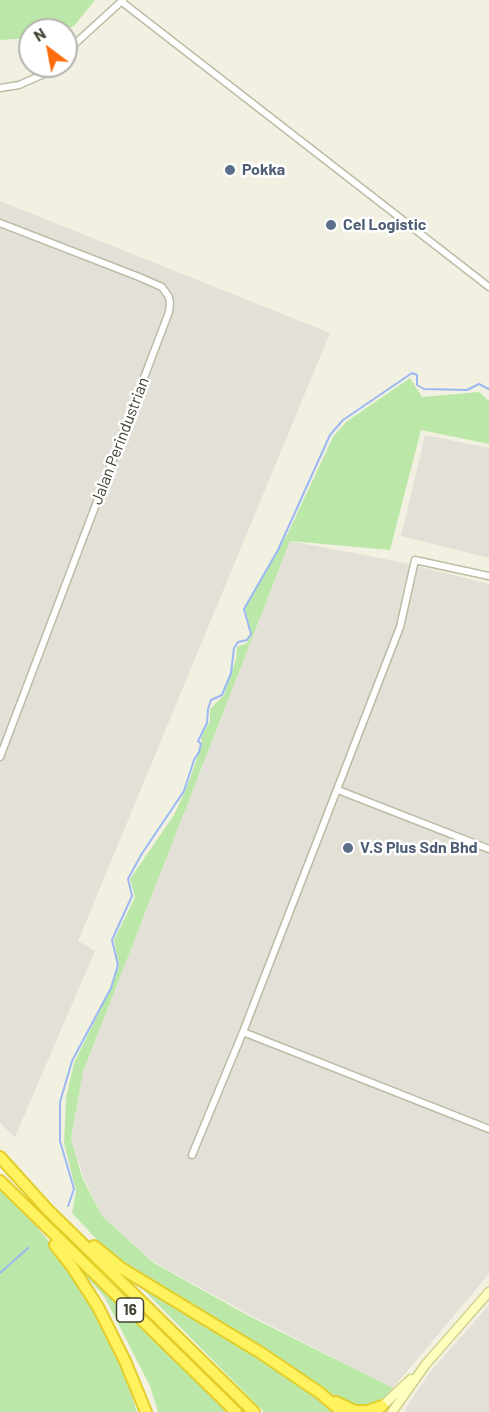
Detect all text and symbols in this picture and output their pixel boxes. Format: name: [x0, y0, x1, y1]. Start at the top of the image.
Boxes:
north arrow: [18, 18, 78, 78]
text: N: [30, 23, 49, 45]
place label: Pokka: [242, 160, 285, 180]
marker: Pokka: [223, 163, 237, 177]
place label: Cel Logistic: [343, 215, 426, 235]
marker: Cel Logistic: [324, 218, 338, 232]
street label: Jalan Perindustrian: [87, 375, 153, 507]
place label: V.S Plus Sdn Bhd: [360, 838, 478, 858]
marker: V.S Plus Sdn Bhd: [341, 841, 355, 855]
road number: 16: [116, 1298, 144, 1322]

